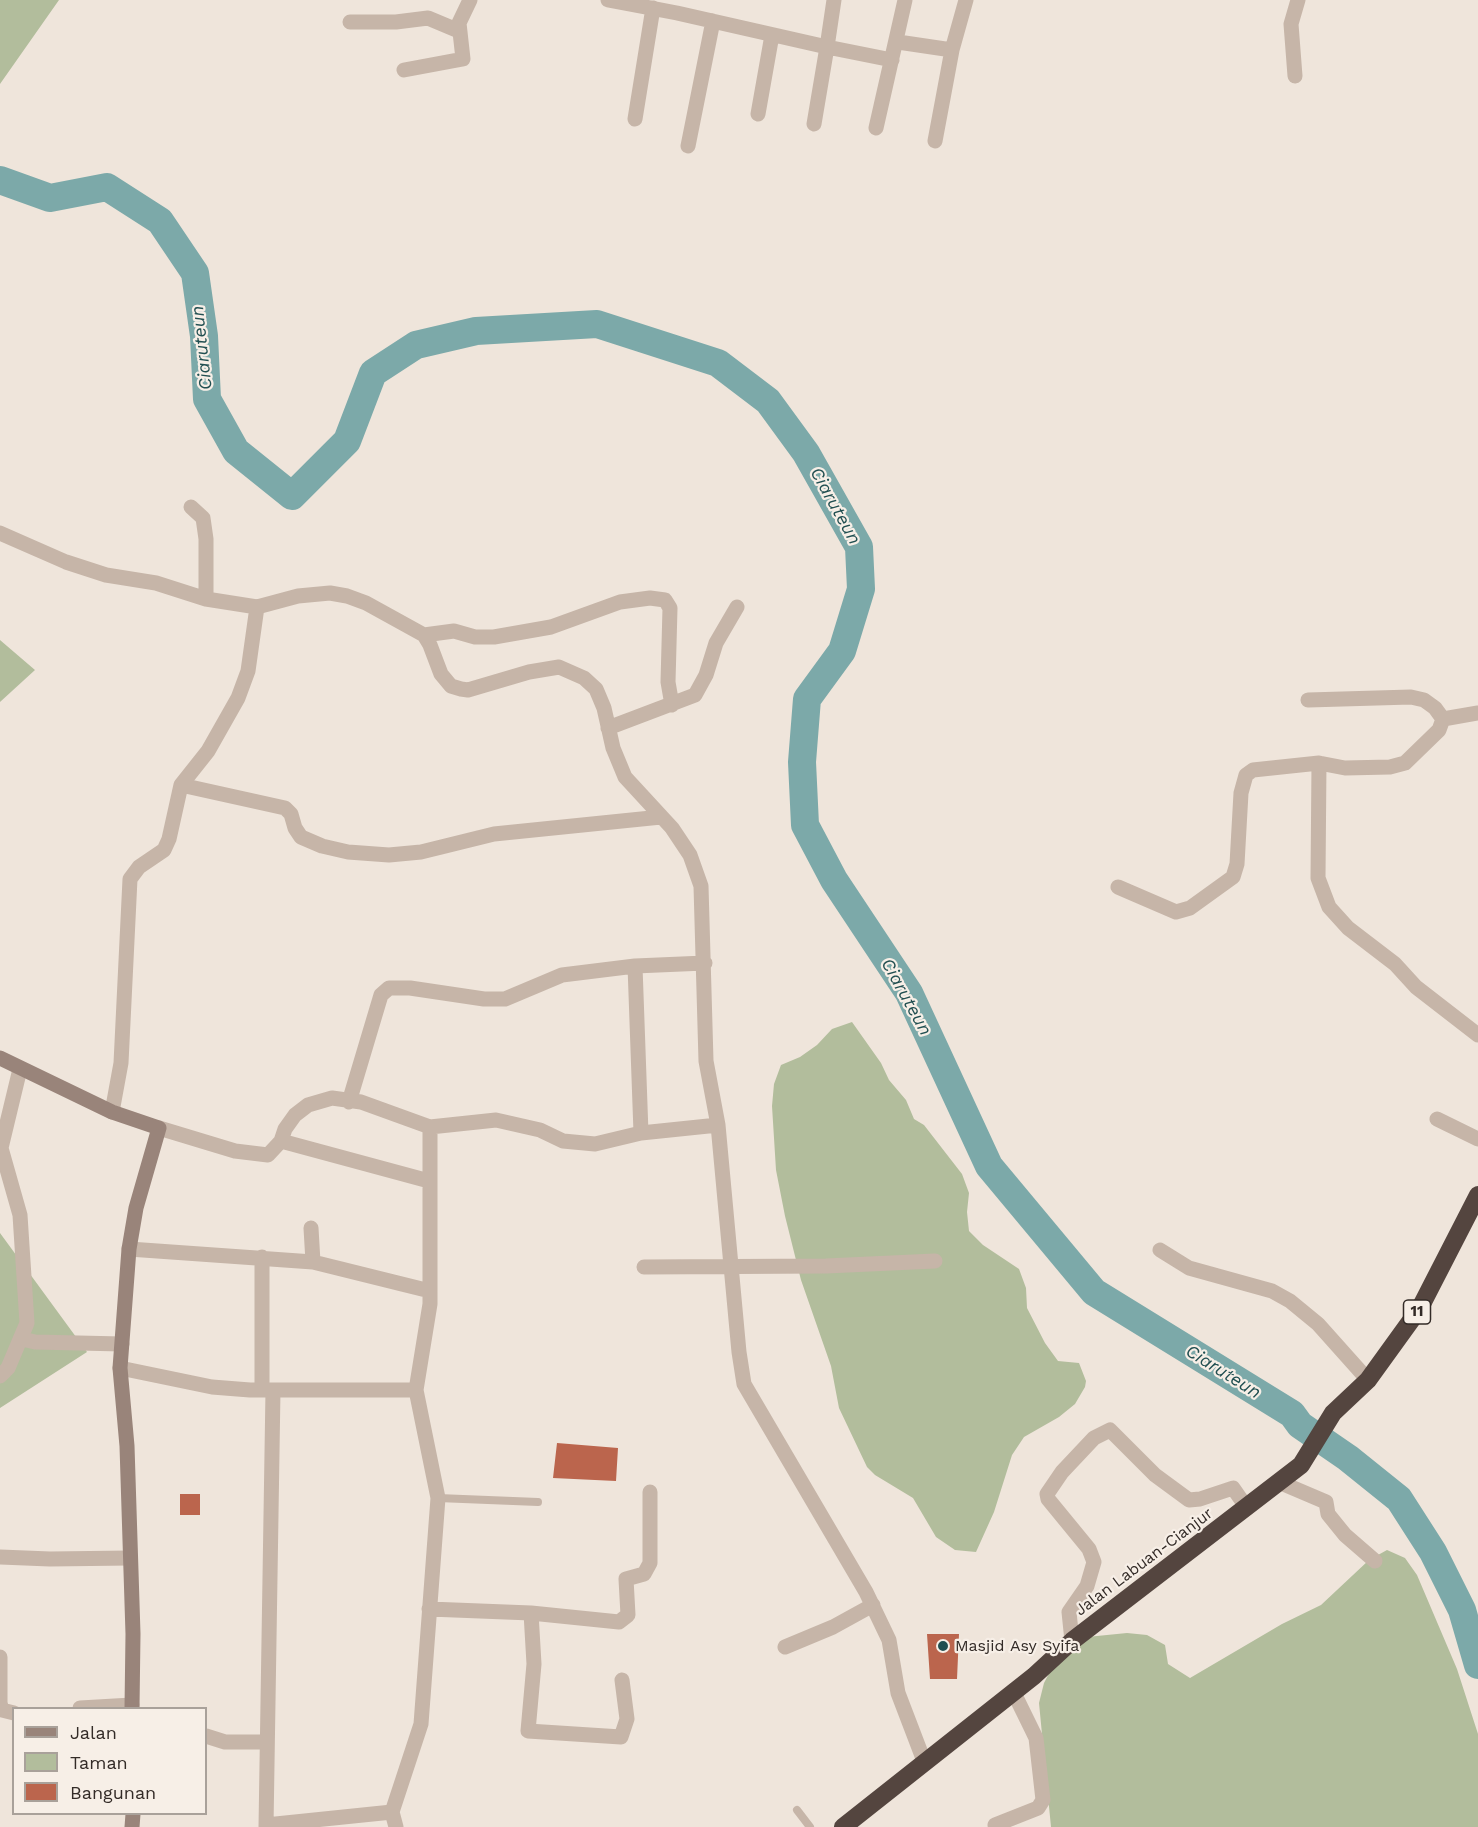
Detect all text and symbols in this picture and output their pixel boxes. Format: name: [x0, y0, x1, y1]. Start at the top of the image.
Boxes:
water label: Ciaruteun: [187, 305, 217, 391]
water label: Ciaruteun: [805, 464, 865, 548]
water label: Ciaruteun: [876, 955, 936, 1039]
road number: 11: [1404, 1300, 1430, 1324]
water label: Ciaruteun: [1181, 1340, 1265, 1404]
street label: Jalan Labuan-Cianjur: [1071, 1504, 1217, 1620]
place label: Masjid Asy Syifa: [955, 1636, 1079, 1656]
marker: Masjid Asy Syifa: [936, 1639, 950, 1653]
legend: [12, 1707, 207, 1815]
text: Jalan: [70, 1722, 117, 1743]
text: Taman: [70, 1752, 128, 1773]
text: Bangunan: [70, 1782, 156, 1803]

